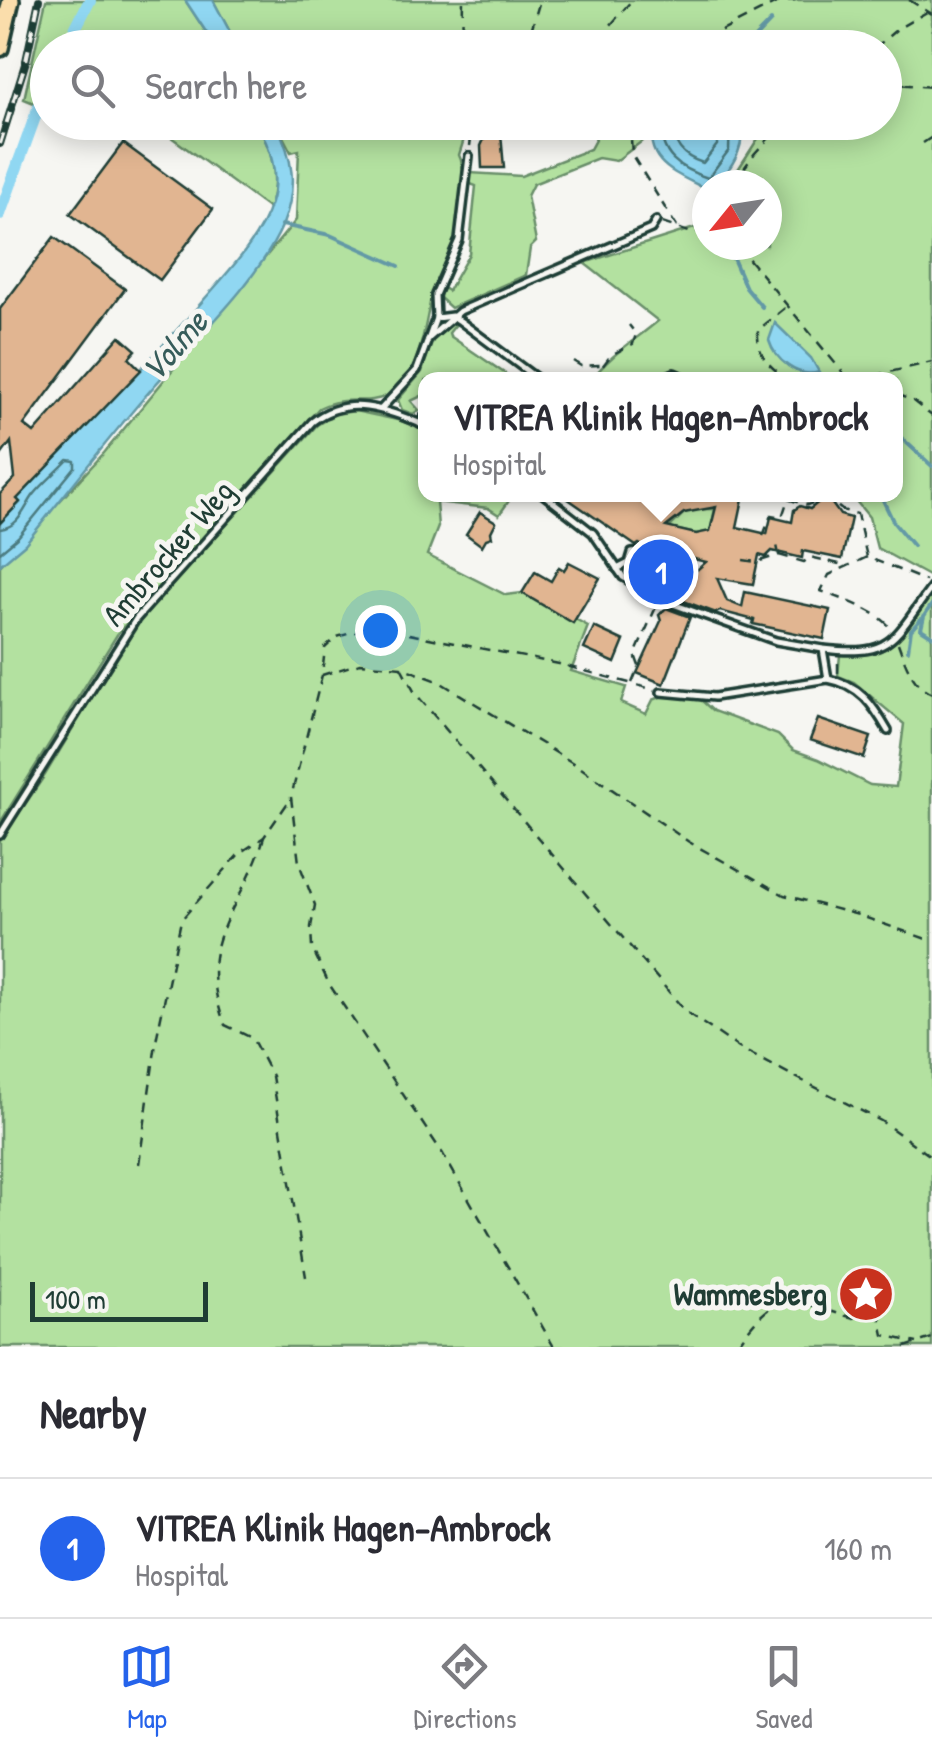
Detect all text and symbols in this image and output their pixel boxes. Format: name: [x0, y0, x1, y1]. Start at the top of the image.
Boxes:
search box: [30, 30, 902, 140]
icon: search: [65, 58, 120, 113]
text: Search here: [145, 59, 307, 111]
north arrow: [692, 170, 782, 260]
water label: Volme: [129, 298, 219, 392]
popup: [418, 372, 903, 502]
text: VITREA Klinik Hagen-Ambrock: [453, 390, 868, 442]
text: Hospital: [453, 442, 546, 485]
street label: Ambrocker Weg: [92, 470, 243, 635]
pin: 1: [628, 534, 694, 610]
your location: [355, 605, 406, 656]
place icon: Wammesberg: [836, 1264, 896, 1324]
place label: Wammesberg: [674, 1272, 827, 1316]
scale bar: [30, 1277, 208, 1322]
text: 100 m: [45, 1280, 106, 1318]
text: Nearby: [40, 1384, 147, 1441]
text: VITREA Klinik Hagen-Ambrock: [135, 1501, 551, 1553]
text: 1: [67, 1527, 78, 1570]
text: 160 m: [824, 1527, 892, 1570]
text: Hospital: [135, 1553, 228, 1596]
tab: Map: [119, 1639, 174, 1737]
tab: Directions: [413, 1639, 516, 1737]
tab: Saved: [755, 1639, 813, 1737]

